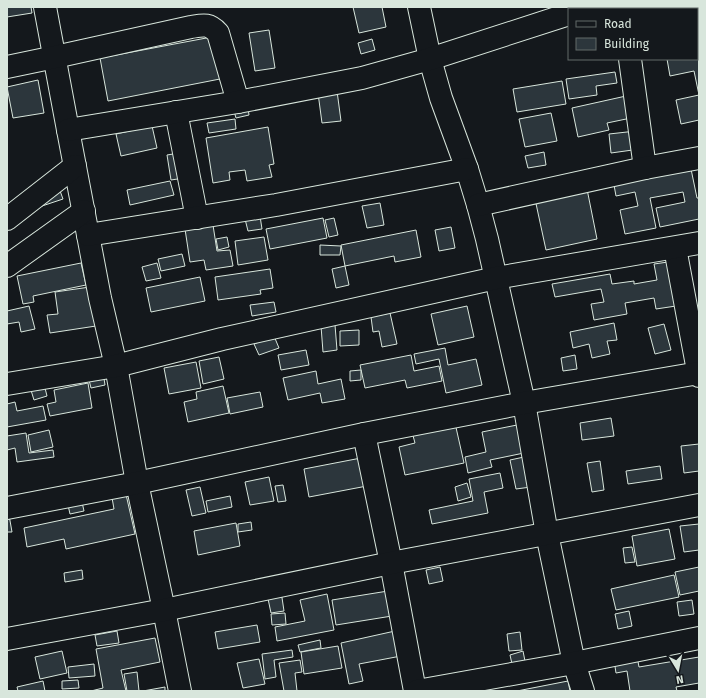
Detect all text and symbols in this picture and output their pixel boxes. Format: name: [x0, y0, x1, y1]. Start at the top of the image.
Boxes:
legend: [568, 8, 698, 60]
text: Road: [604, 17, 632, 31]
text: Building: [604, 37, 650, 51]
north arrow: [658, 650, 698, 690]
text: N: [675, 672, 684, 686]

